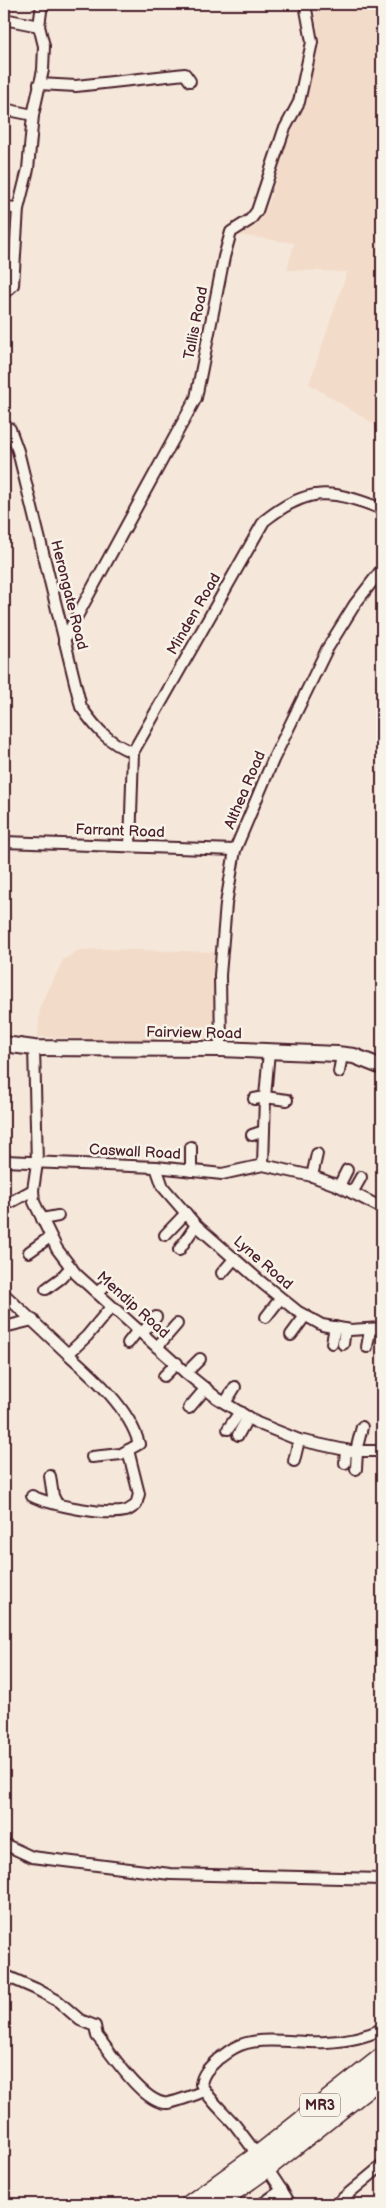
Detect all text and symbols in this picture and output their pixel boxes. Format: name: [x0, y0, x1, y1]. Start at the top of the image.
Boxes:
street label: Tallis Road: [180, 285, 212, 361]
street label: Herongate Road: [46, 538, 92, 652]
street label: Minden Road: [163, 570, 225, 658]
street label: Althea Road: [220, 748, 270, 832]
street label: Farrant Road: [75, 820, 165, 842]
street label: Fairview Road: [146, 1023, 242, 1043]
street label: Caswall Road: [89, 1140, 181, 1164]
street label: Lyne Road: [229, 1232, 297, 1294]
street label: Mendip Road: [93, 1267, 173, 1343]
road number: MR3: [300, 2094, 340, 2116]

